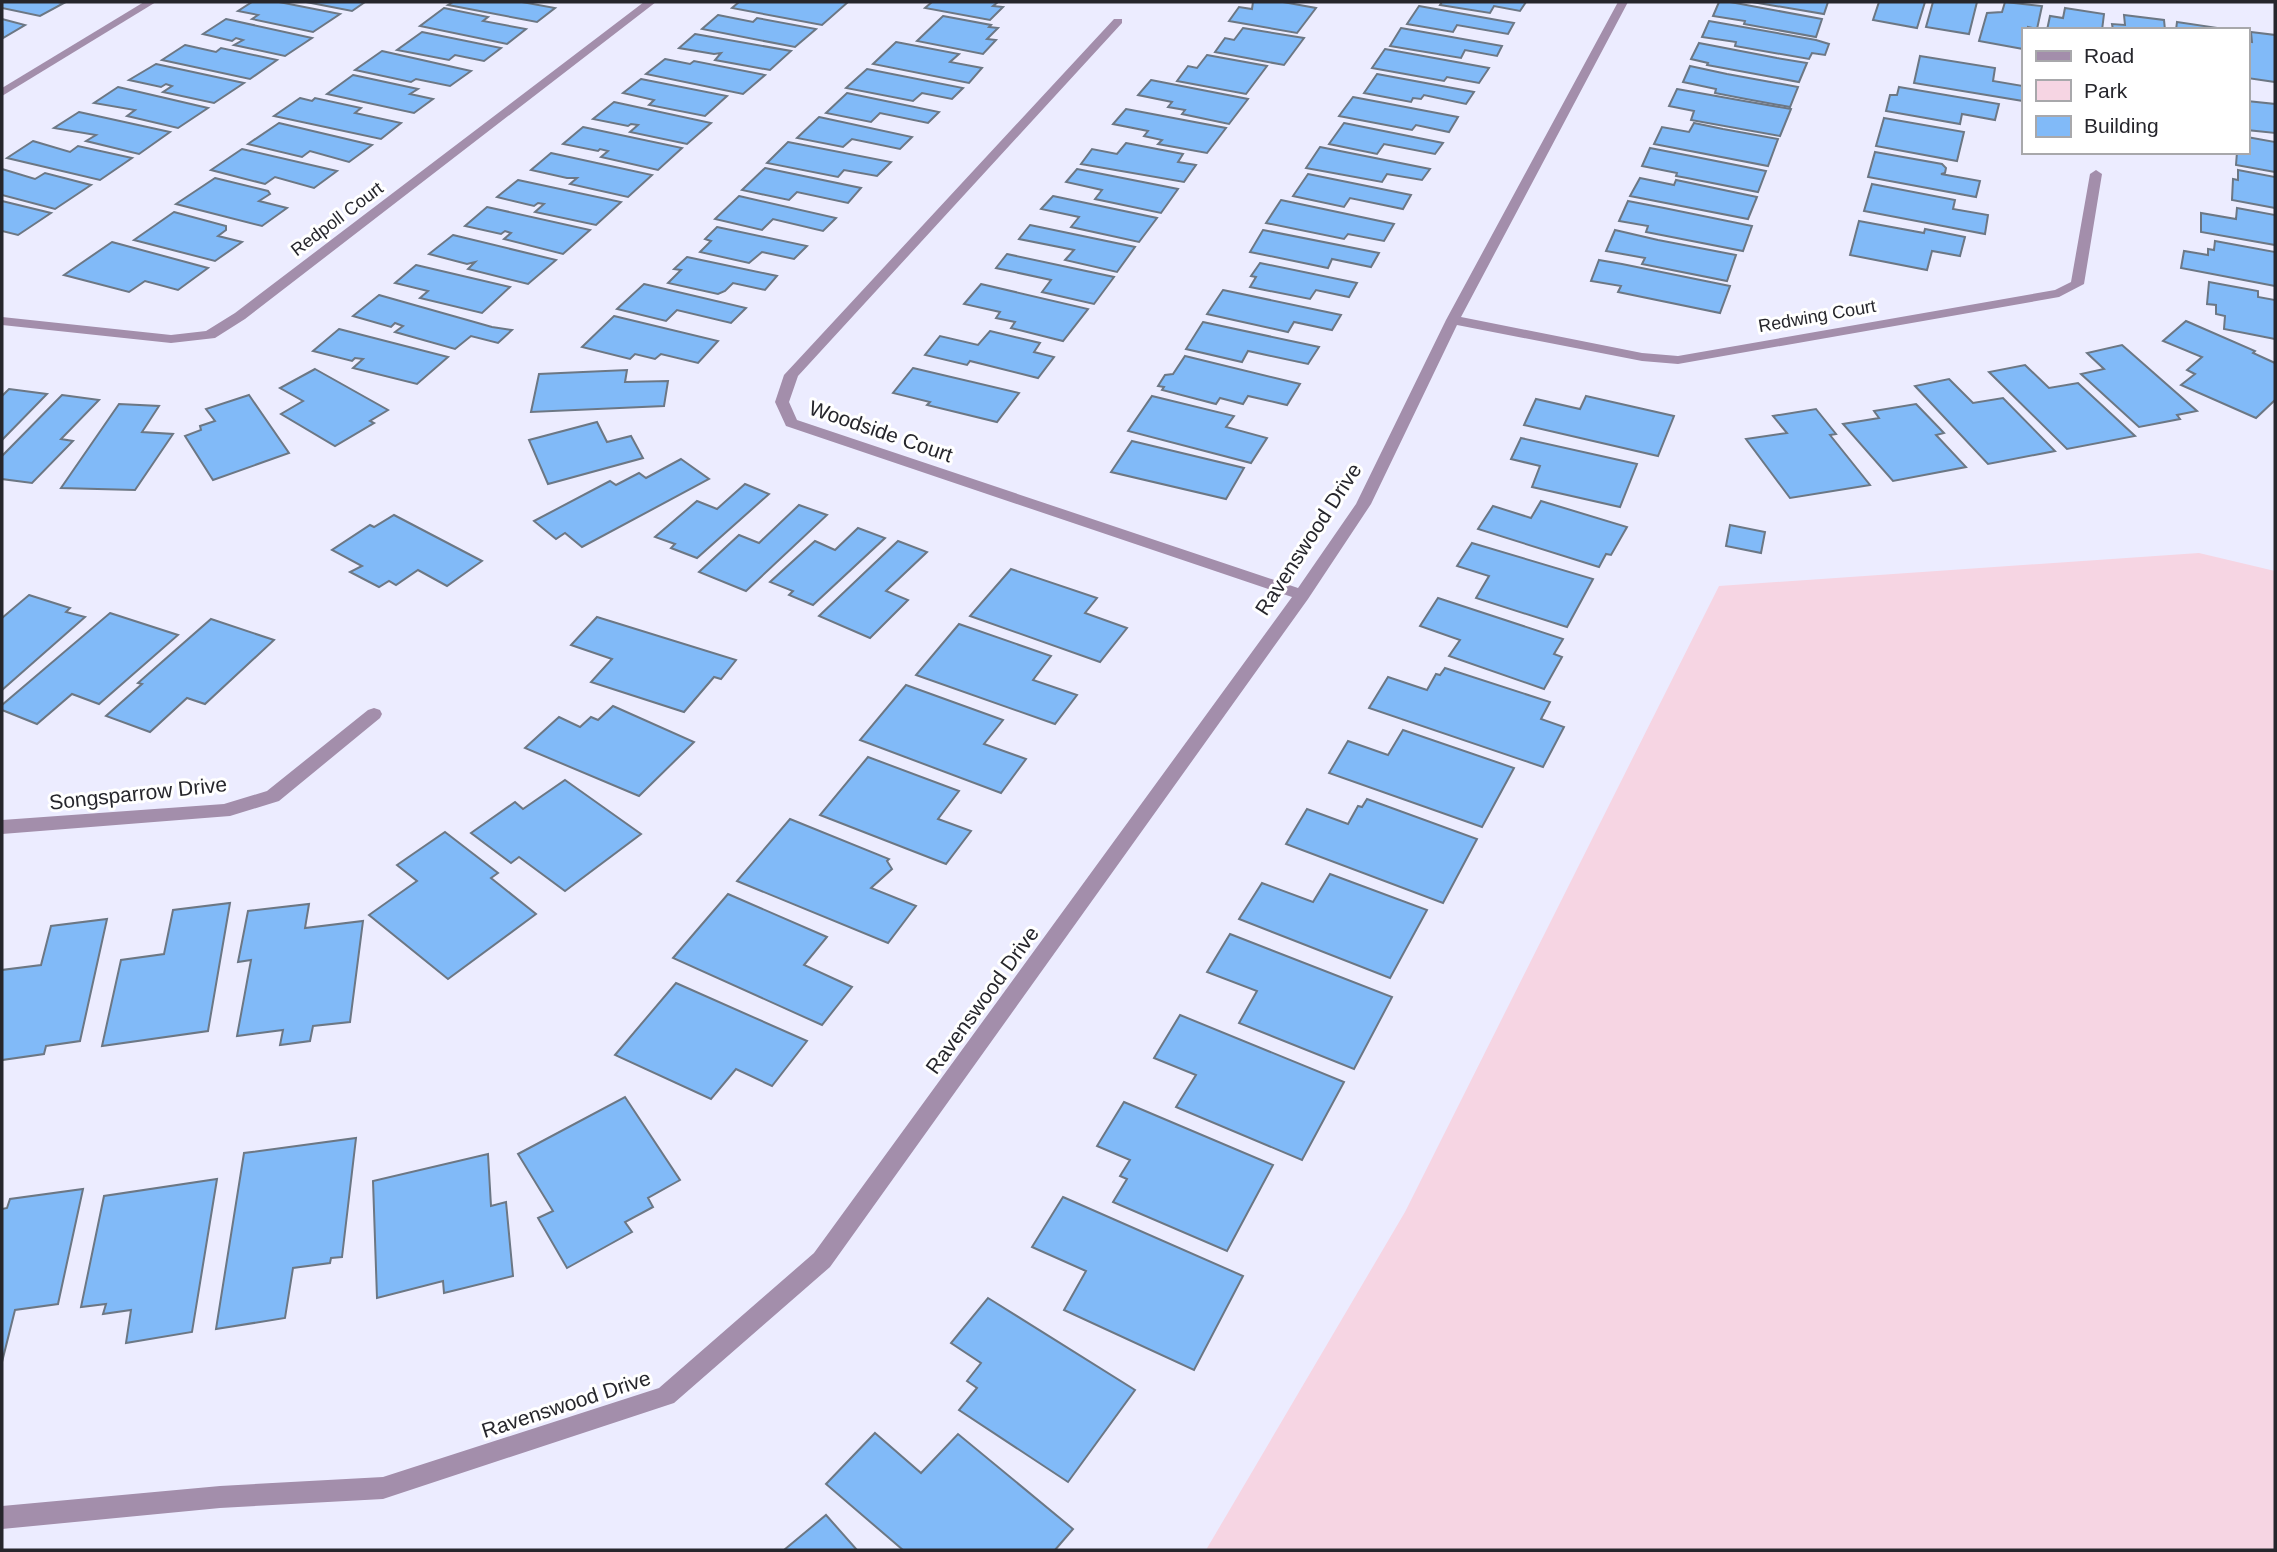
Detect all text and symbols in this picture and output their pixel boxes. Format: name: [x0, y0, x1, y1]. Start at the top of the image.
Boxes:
legend: [2022, 28, 2249, 154]
text: Road: [2084, 44, 2134, 67]
text: Park: [2084, 79, 2128, 102]
text: Building: [2084, 114, 2159, 137]
street label: Redpoll Court: [287, 178, 387, 260]
street label: Redwing Court: [1757, 296, 1877, 336]
street label: Woodside Court: [806, 396, 956, 466]
street label: Ravenswood Drive: [1250, 459, 1366, 619]
street label: Songsparrow Drive: [48, 772, 228, 814]
street label: Ravenswood Drive: [921, 922, 1043, 1078]
street label: Ravenswood Drive: [479, 1366, 653, 1442]

